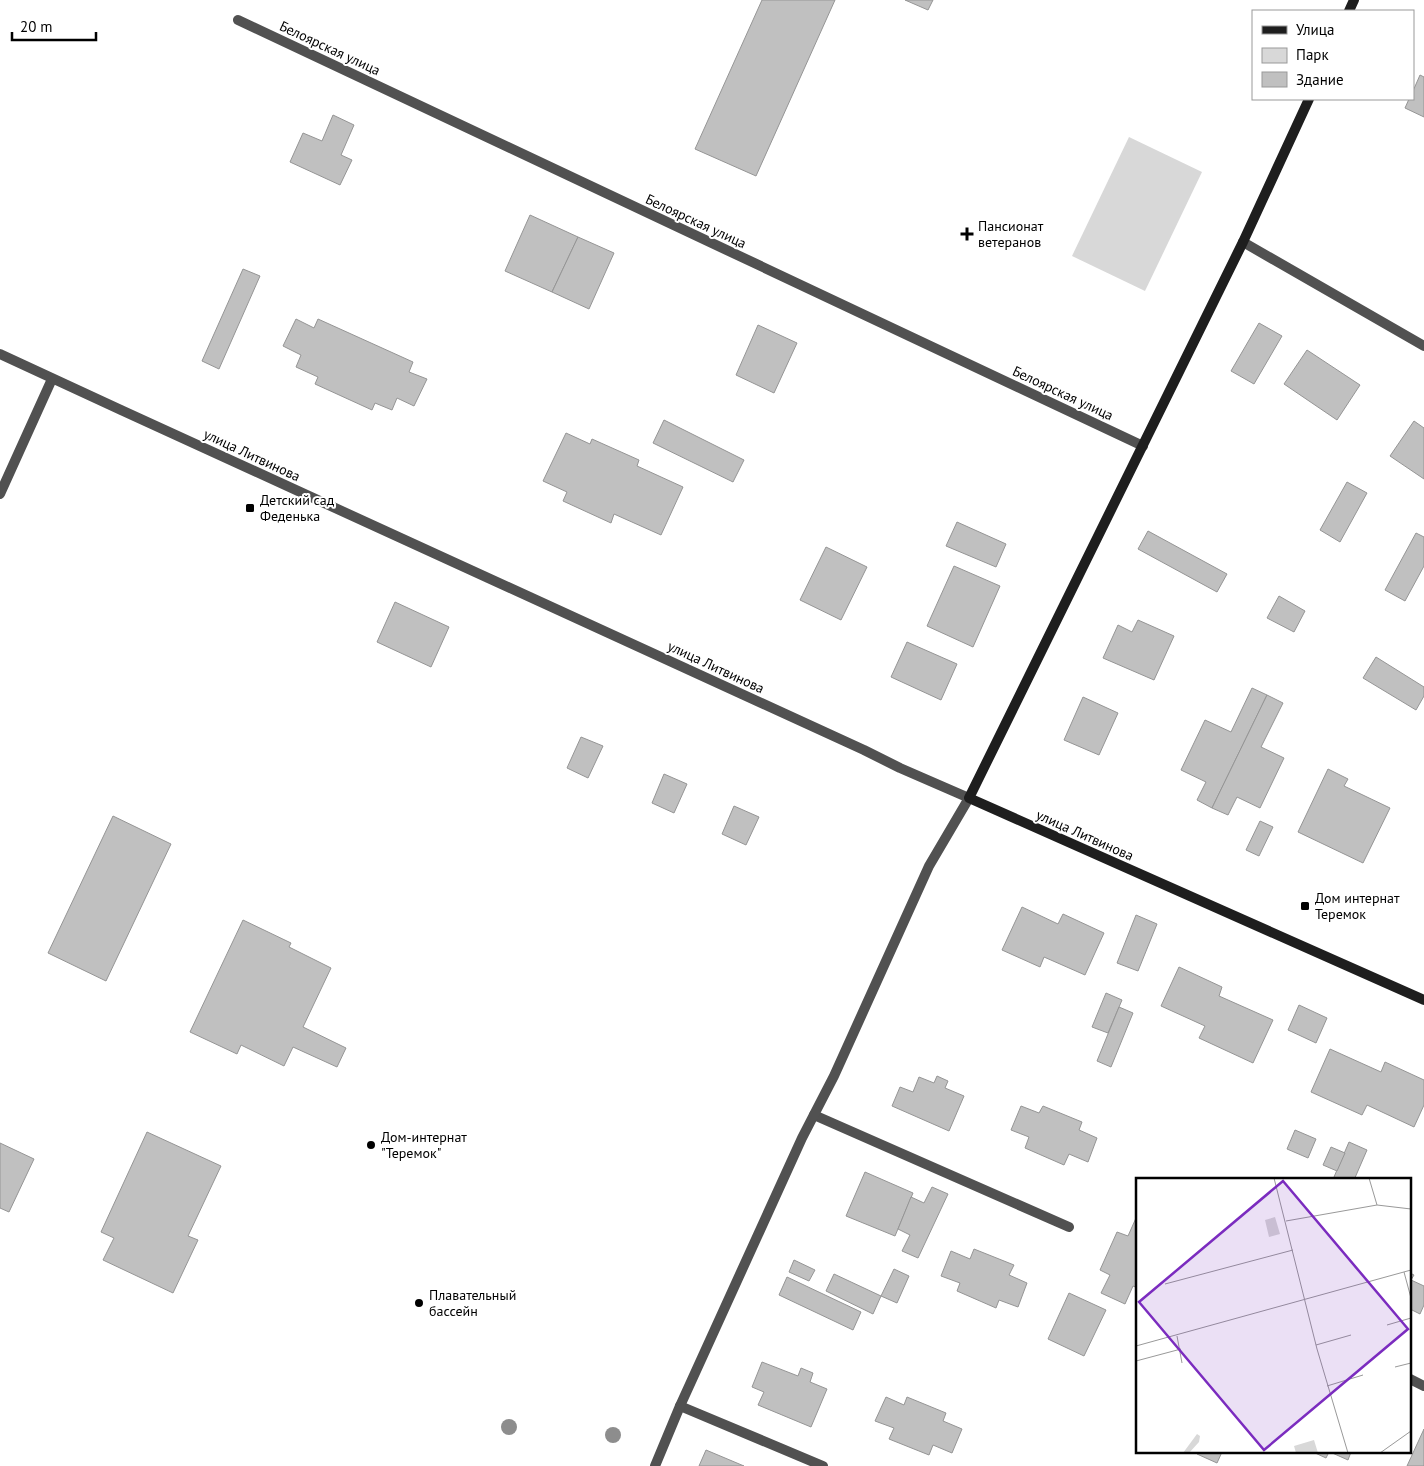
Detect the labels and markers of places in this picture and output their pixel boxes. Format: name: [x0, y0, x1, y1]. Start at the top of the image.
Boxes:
place label: Пансионат ветеранов: [978, 217, 1044, 251]
marker: Пансионат ветеранов: [960, 227, 974, 241]
place label: Детский сад Феденька: [260, 491, 335, 525]
marker: Детский сад Феденька: [244, 502, 256, 514]
place label: Дом интернат Теремок: [1315, 889, 1400, 923]
marker: Дом интернат Теремок: [1299, 900, 1311, 912]
place label: Дом-интернат "Теремок": [381, 1128, 467, 1162]
marker: Дом-интернат "Теремок": [365, 1139, 377, 1151]
place label: Плавательный бассейн: [429, 1286, 516, 1320]
marker: Плавательный бассейн: [413, 1297, 425, 1309]

